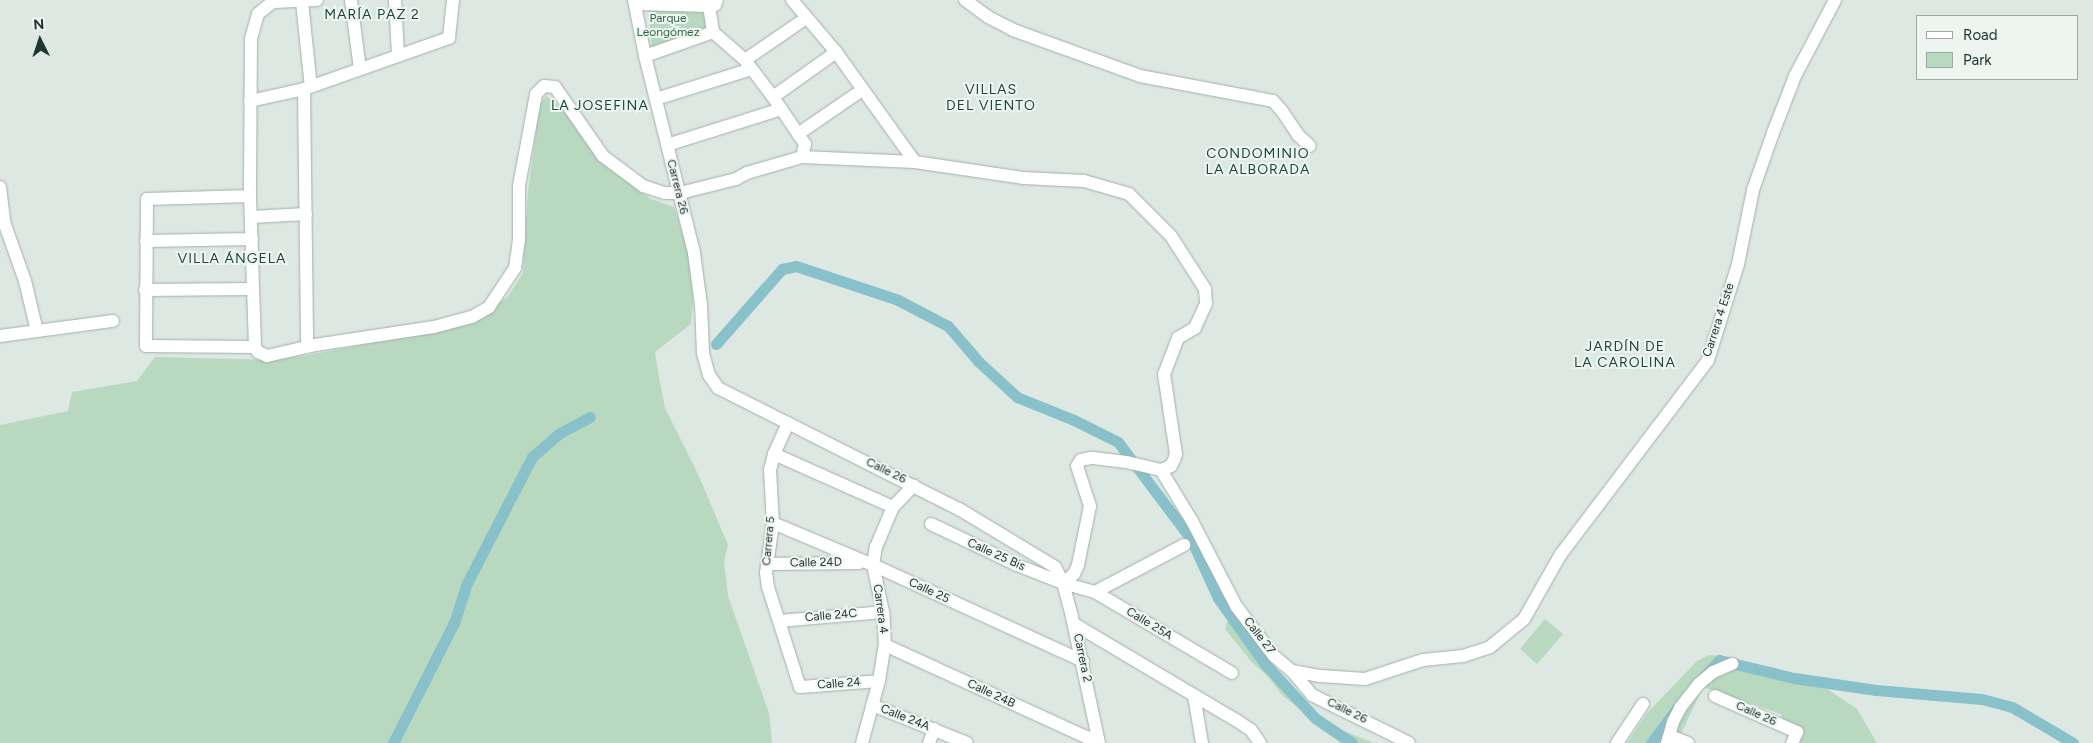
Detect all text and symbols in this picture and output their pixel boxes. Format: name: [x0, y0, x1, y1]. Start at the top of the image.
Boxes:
district label: MARÍA PAZ 2: [323, 7, 421, 23]
park label: Parque Leongómez: [636, 12, 700, 40]
north arrow: [15, 15, 65, 65]
legend: [1916, 15, 2078, 80]
text: N: [33, 16, 45, 33]
text: Road: [1963, 26, 1998, 44]
text: Park: [1963, 51, 1992, 69]
district label: VILLAS DEL VIENTO: [945, 82, 1037, 114]
district label: LA JOSEFINA: [550, 98, 650, 114]
district label: CONDOMINIO LA ALBORADA: [1204, 146, 1312, 178]
street label: Carrera 26: [663, 158, 691, 216]
district label: VILLA ÁNGELA: [176, 251, 288, 267]
street label: Carrera 4 Este: [1700, 281, 1738, 359]
district label: JARDÍN DE LA CAROLINA: [1573, 339, 1677, 372]
street label: Calle 26: [863, 455, 909, 487]
street label: Carrera 5: [760, 516, 778, 566]
street label: Calle 25 Bis: [965, 536, 1027, 574]
street label: Calle 24D: [790, 555, 842, 571]
street label: Calle 25: [906, 575, 952, 607]
street label: Carrera 4: [869, 583, 891, 635]
street label: Calle 25A: [1123, 605, 1175, 643]
street label: Calle 24C: [804, 607, 858, 625]
street label: Calle 27: [1240, 615, 1278, 657]
street label: Carrera 2: [1070, 632, 1094, 684]
street label: Calle 24: [817, 675, 861, 693]
street label: Calle 24B: [965, 677, 1017, 711]
street label: Calle 26: [1324, 695, 1370, 727]
street label: Calle 26: [1733, 699, 1779, 729]
street label: Calle 24A: [878, 702, 932, 734]

